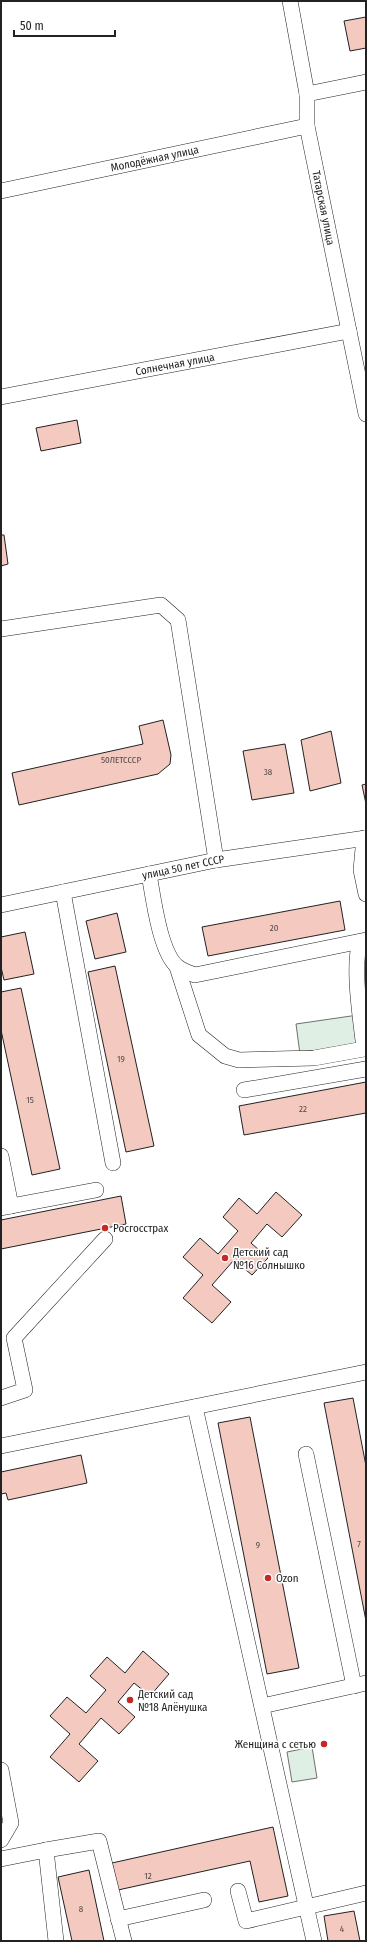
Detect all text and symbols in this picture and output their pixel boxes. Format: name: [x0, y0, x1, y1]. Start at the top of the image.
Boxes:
scale bar: [14, 12, 115, 38]
text: 50 m: [20, 19, 44, 33]
street label: Молодёжная улица: [109, 143, 200, 175]
street label: Татарская улица: [309, 169, 337, 246]
street label: Солнечная улица: [134, 351, 216, 378]
house number: 50ЛЕТСССР: [101, 755, 141, 765]
house number: 38: [264, 767, 273, 777]
street label: улица 50 лет СССР: [141, 853, 225, 882]
house number: 20: [270, 923, 279, 933]
house number: 19: [117, 1054, 125, 1064]
house number: 15: [26, 1095, 34, 1105]
house number: 22: [299, 1104, 307, 1114]
place label: Росгосстрах: [113, 1222, 169, 1235]
marker: Росгосстрах: [100, 1223, 110, 1233]
place label: Детский сад №16 Солнышко: [232, 1246, 305, 1272]
marker: Детский сад №16 Солнышко: [220, 1253, 230, 1263]
house number: 7: [357, 1539, 361, 1549]
house number: 9: [256, 1540, 260, 1550]
place label: Ozon: [276, 1572, 299, 1585]
marker: Ozon: [263, 1573, 273, 1583]
place label: Детский сад №18 Алёнушка: [137, 1688, 207, 1714]
marker: Детский сад №18 Алёнушка: [125, 1695, 135, 1705]
place label: Женщина с сетью: [235, 1738, 316, 1751]
marker: Женщина с сетью: [319, 1739, 329, 1749]
house number: 12: [144, 1871, 152, 1881]
house number: 8: [79, 1904, 84, 1914]
house number: 4: [340, 1924, 345, 1934]

